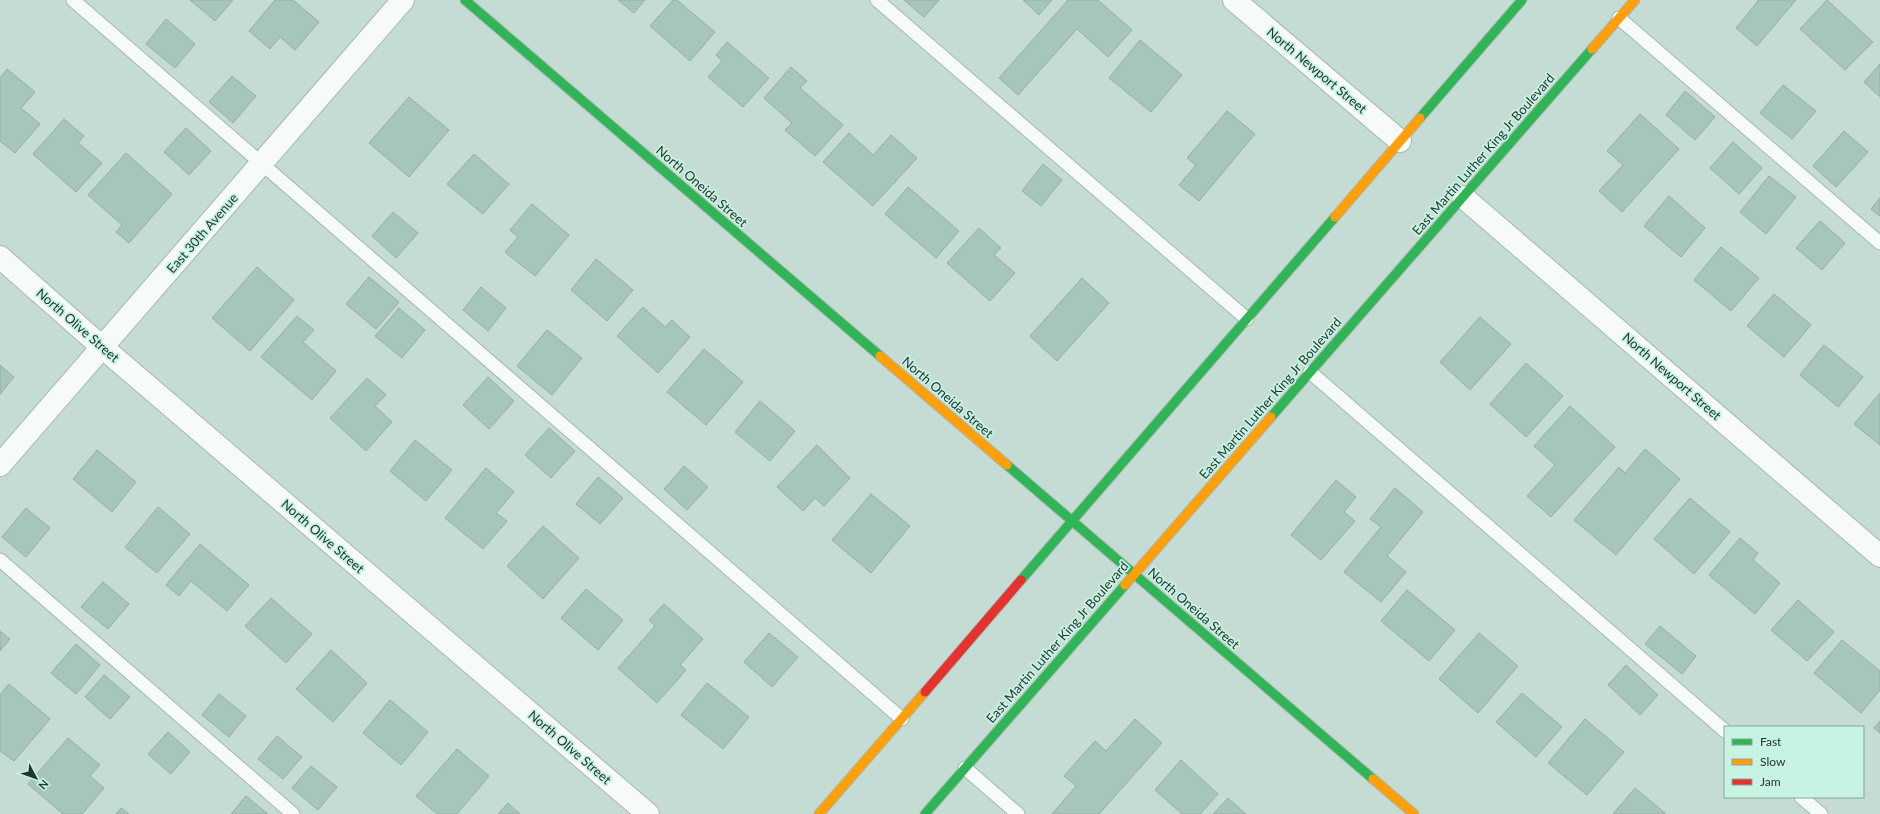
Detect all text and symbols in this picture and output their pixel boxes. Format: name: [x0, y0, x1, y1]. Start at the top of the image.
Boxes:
street label: North Newport Street: [1264, 24, 1370, 117]
street label: East Martin Luther King Jr Boulevard: [1409, 70, 1557, 238]
street label: North Oneida Street: [653, 142, 751, 230]
street label: East 30th Avenue: [163, 190, 241, 276]
street label: North Olive Street: [33, 285, 123, 366]
street label: East Martin Luther King Jr Boulevard: [1196, 314, 1344, 482]
street label: North Newport Street: [1619, 329, 1725, 423]
street label: North Oneida Street: [899, 353, 997, 441]
street label: North Olive Street: [278, 496, 368, 577]
street label: East Martin Luther King Jr Boulevard: [983, 558, 1131, 726]
street label: North Oneida Street: [1145, 564, 1243, 652]
street label: North Olive Street: [525, 707, 615, 788]
legend: [1724, 726, 1864, 798]
text: Fast: [1760, 734, 1782, 749]
text: Slow: [1760, 754, 1786, 769]
north arrow: [16, 758, 56, 798]
text: Jam: [1760, 774, 1781, 789]
text: N: [36, 777, 52, 792]

